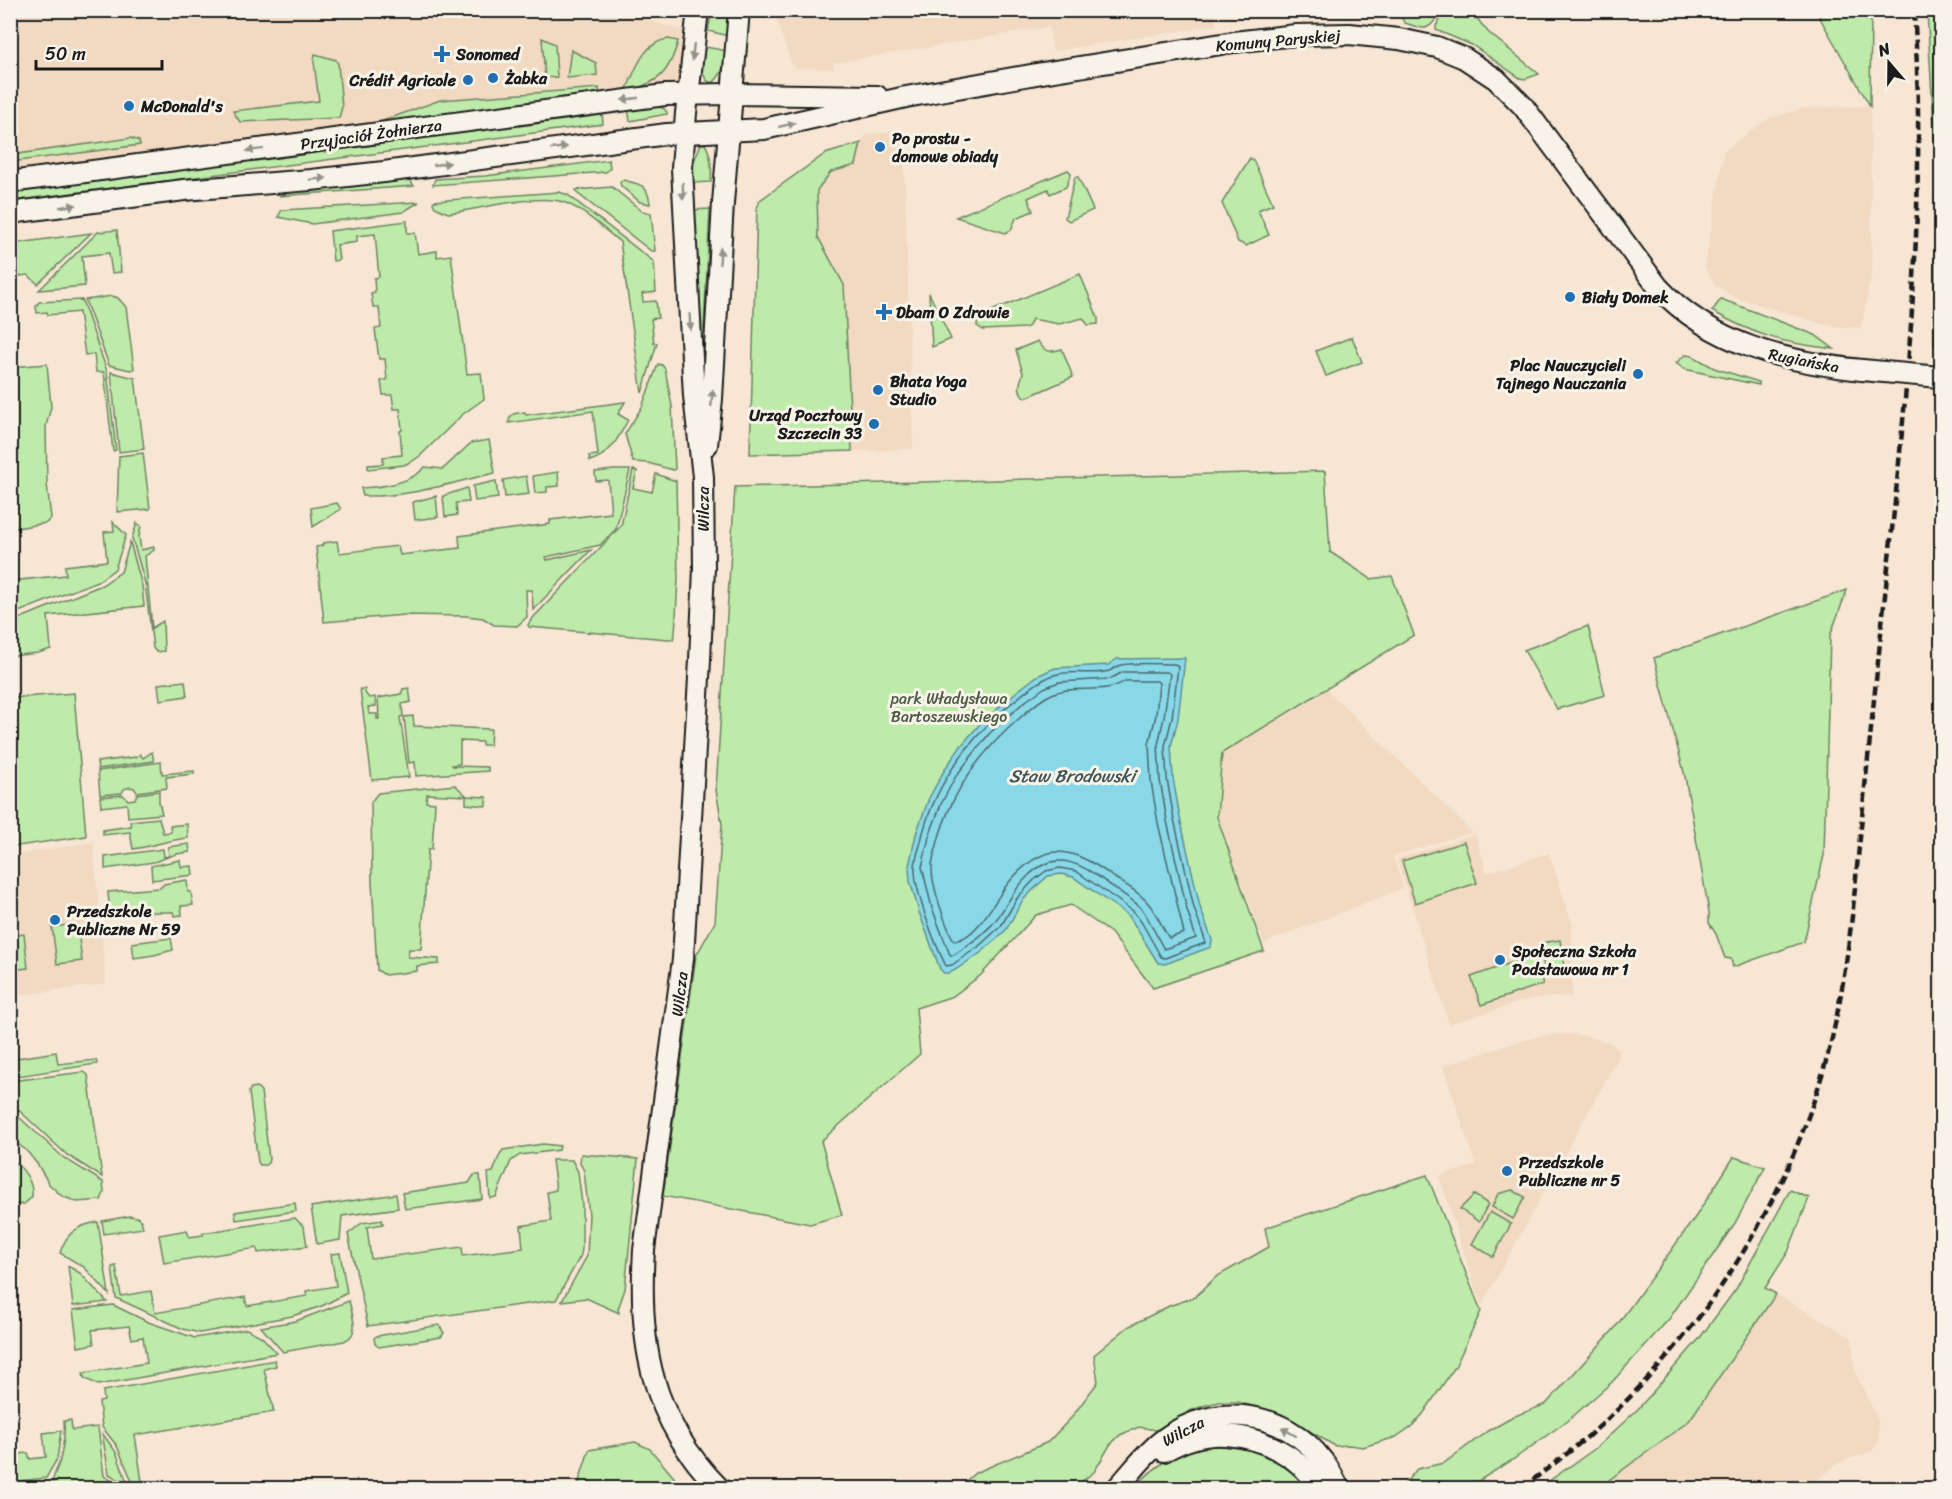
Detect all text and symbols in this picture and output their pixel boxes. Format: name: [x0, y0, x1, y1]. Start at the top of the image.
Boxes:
street label: Komuny Paryskiej: [1214, 21, 1342, 60]
scale bar: [36, 33, 162, 71]
north arrow: [1859, 33, 1919, 93]
text: N: [1873, 34, 1895, 65]
text: 50 m: [45, 38, 86, 70]
place label: Sonomed: [455, 40, 521, 69]
one-way arrow: [688, 43, 698, 62]
marker: Sonomed: [433, 45, 451, 63]
place label: Żabka: [504, 64, 548, 93]
place label: Crédit Agricole: [349, 66, 457, 95]
marker: Żabka: [486, 71, 500, 85]
marker: Crédit Agricole: [461, 73, 475, 87]
place label: McDonald's: [140, 92, 223, 121]
one-way arrow: [620, 95, 639, 104]
marker: McDonald's: [122, 99, 136, 113]
street label: Przyjaciół Żołnierza: [299, 110, 444, 159]
one-way arrow: [778, 119, 796, 129]
place label: Po prostu - domowe obiady: [892, 124, 999, 171]
marker: Po prostu - domowe obiady: [873, 140, 887, 154]
one-way arrow: [549, 144, 568, 153]
one-way arrow: [245, 145, 264, 154]
one-way arrow: [432, 160, 451, 169]
one-way arrow: [309, 174, 328, 184]
one-way arrow: [678, 181, 688, 200]
one-way arrow: [59, 201, 78, 210]
one-way arrow: [715, 247, 725, 266]
place label: Biały Domek: [1582, 283, 1669, 312]
marker: Biały Domek: [1563, 290, 1577, 304]
place label: Dbam O Zdrowie: [896, 298, 1009, 327]
marker: Dbam O Zdrowie: [877, 305, 891, 319]
one-way arrow: [686, 313, 695, 332]
street label: Rugiańska: [1766, 339, 1842, 382]
place label: Plac Nauczycieli Tajnego Nauczania: [1496, 351, 1627, 398]
place label: Bhata Yoga Studio: [889, 367, 967, 414]
marker: Plac Nauczycieli Tajnego Nauczania: [1631, 367, 1645, 381]
marker: Bhata Yoga Studio: [871, 383, 885, 397]
one-way arrow: [707, 389, 717, 408]
place label: Urząd Pocztowy Szczecin 33: [749, 401, 863, 448]
marker: Urząd Pocztowy Szczecin 33: [867, 417, 881, 431]
street label: Wilcza: [689, 486, 718, 531]
park label: park Władysława Bartoszewskiego: [890, 684, 1007, 731]
water label: Staw Brodowski: [1009, 760, 1139, 792]
place label: Przedszkole Publiczne Nr 59: [67, 897, 181, 944]
marker: Przedszkole Publiczne Nr 59: [48, 913, 62, 927]
place label: Społeczna Szkoła Podstawowa nr 1: [1511, 937, 1637, 984]
marker: Społeczna Szkoła Podstawowa nr 1: [1493, 953, 1507, 967]
street label: Wilcza: [662, 969, 697, 1018]
place label: Przedszkole Publiczne nr 5: [1519, 1148, 1621, 1195]
marker: Przedszkole Publiczne nr 5: [1500, 1164, 1514, 1178]
street label: Wilcza: [1157, 1408, 1211, 1455]
one-way arrow: [1281, 1427, 1298, 1437]

